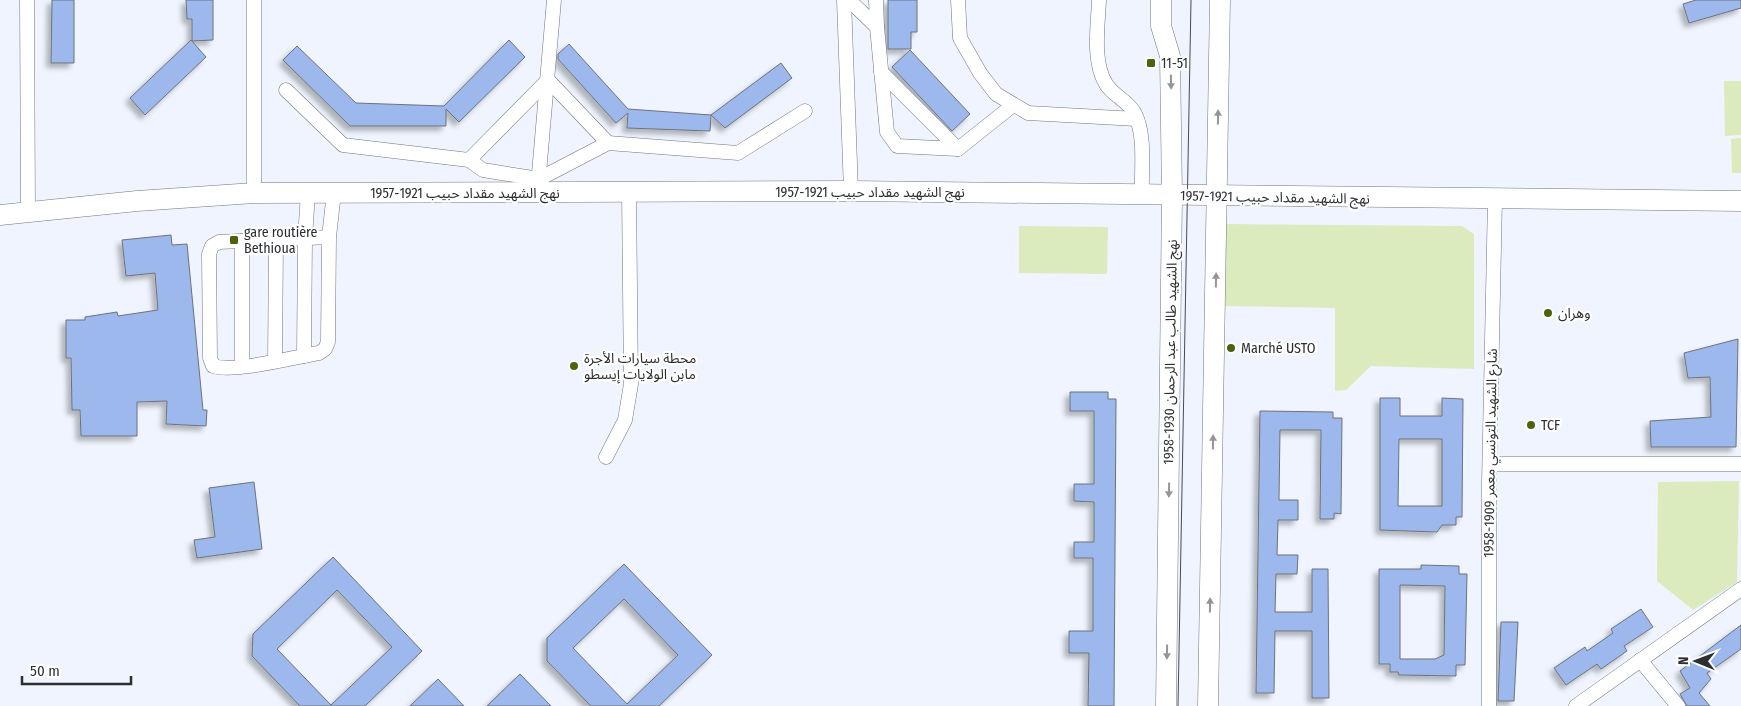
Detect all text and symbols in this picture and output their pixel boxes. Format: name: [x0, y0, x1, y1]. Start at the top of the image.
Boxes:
place label: 11-51: [1161, 55, 1188, 72]
marker: 11-51: [1145, 57, 1157, 69]
one-way arrow: [1167, 75, 1175, 91]
one-way arrow: [1214, 109, 1222, 125]
street label: نهج الشهيد مقداد حبيب 1921-1957: [775, 184, 965, 203]
street label: نهج الشهيد مقداد حبيب 1921-1957: [370, 185, 560, 204]
street label: نهج الشهيد مقداد حبيب 1921-1957: [1180, 187, 1370, 210]
place label: gare routière Bethioua: [244, 224, 318, 257]
marker: gare routière Bethioua: [228, 234, 240, 246]
street label: نهج الشهيد طالب عبد الرحمان 1930-1958: [1160, 239, 1183, 465]
one-way arrow: [1212, 272, 1220, 288]
place label: وهران: [1558, 305, 1590, 322]
marker: وهران: [1542, 307, 1554, 319]
place label: Marché USTO: [1241, 340, 1316, 357]
marker: Marché USTO: [1225, 342, 1237, 354]
street label: شارع الشهيد التونسي معمر 1909-1958: [1480, 348, 1503, 558]
place label: محطة سيارات الأجرة مابن الولايات إيسطو: [584, 350, 696, 384]
marker: محطة سيارات الأجرة مابن الولايات إيسطو: [568, 360, 580, 372]
place label: TCF: [1541, 417, 1560, 434]
marker: TCF: [1525, 419, 1537, 431]
one-way arrow: [1209, 434, 1217, 450]
one-way arrow: [1165, 482, 1173, 498]
one-way arrow: [1206, 597, 1214, 613]
north arrow: [1671, 636, 1721, 686]
one-way arrow: [1163, 645, 1171, 661]
scale bar: [22, 654, 131, 686]
text: N: [1675, 656, 1692, 665]
text: 50 m: [30, 662, 60, 680]

